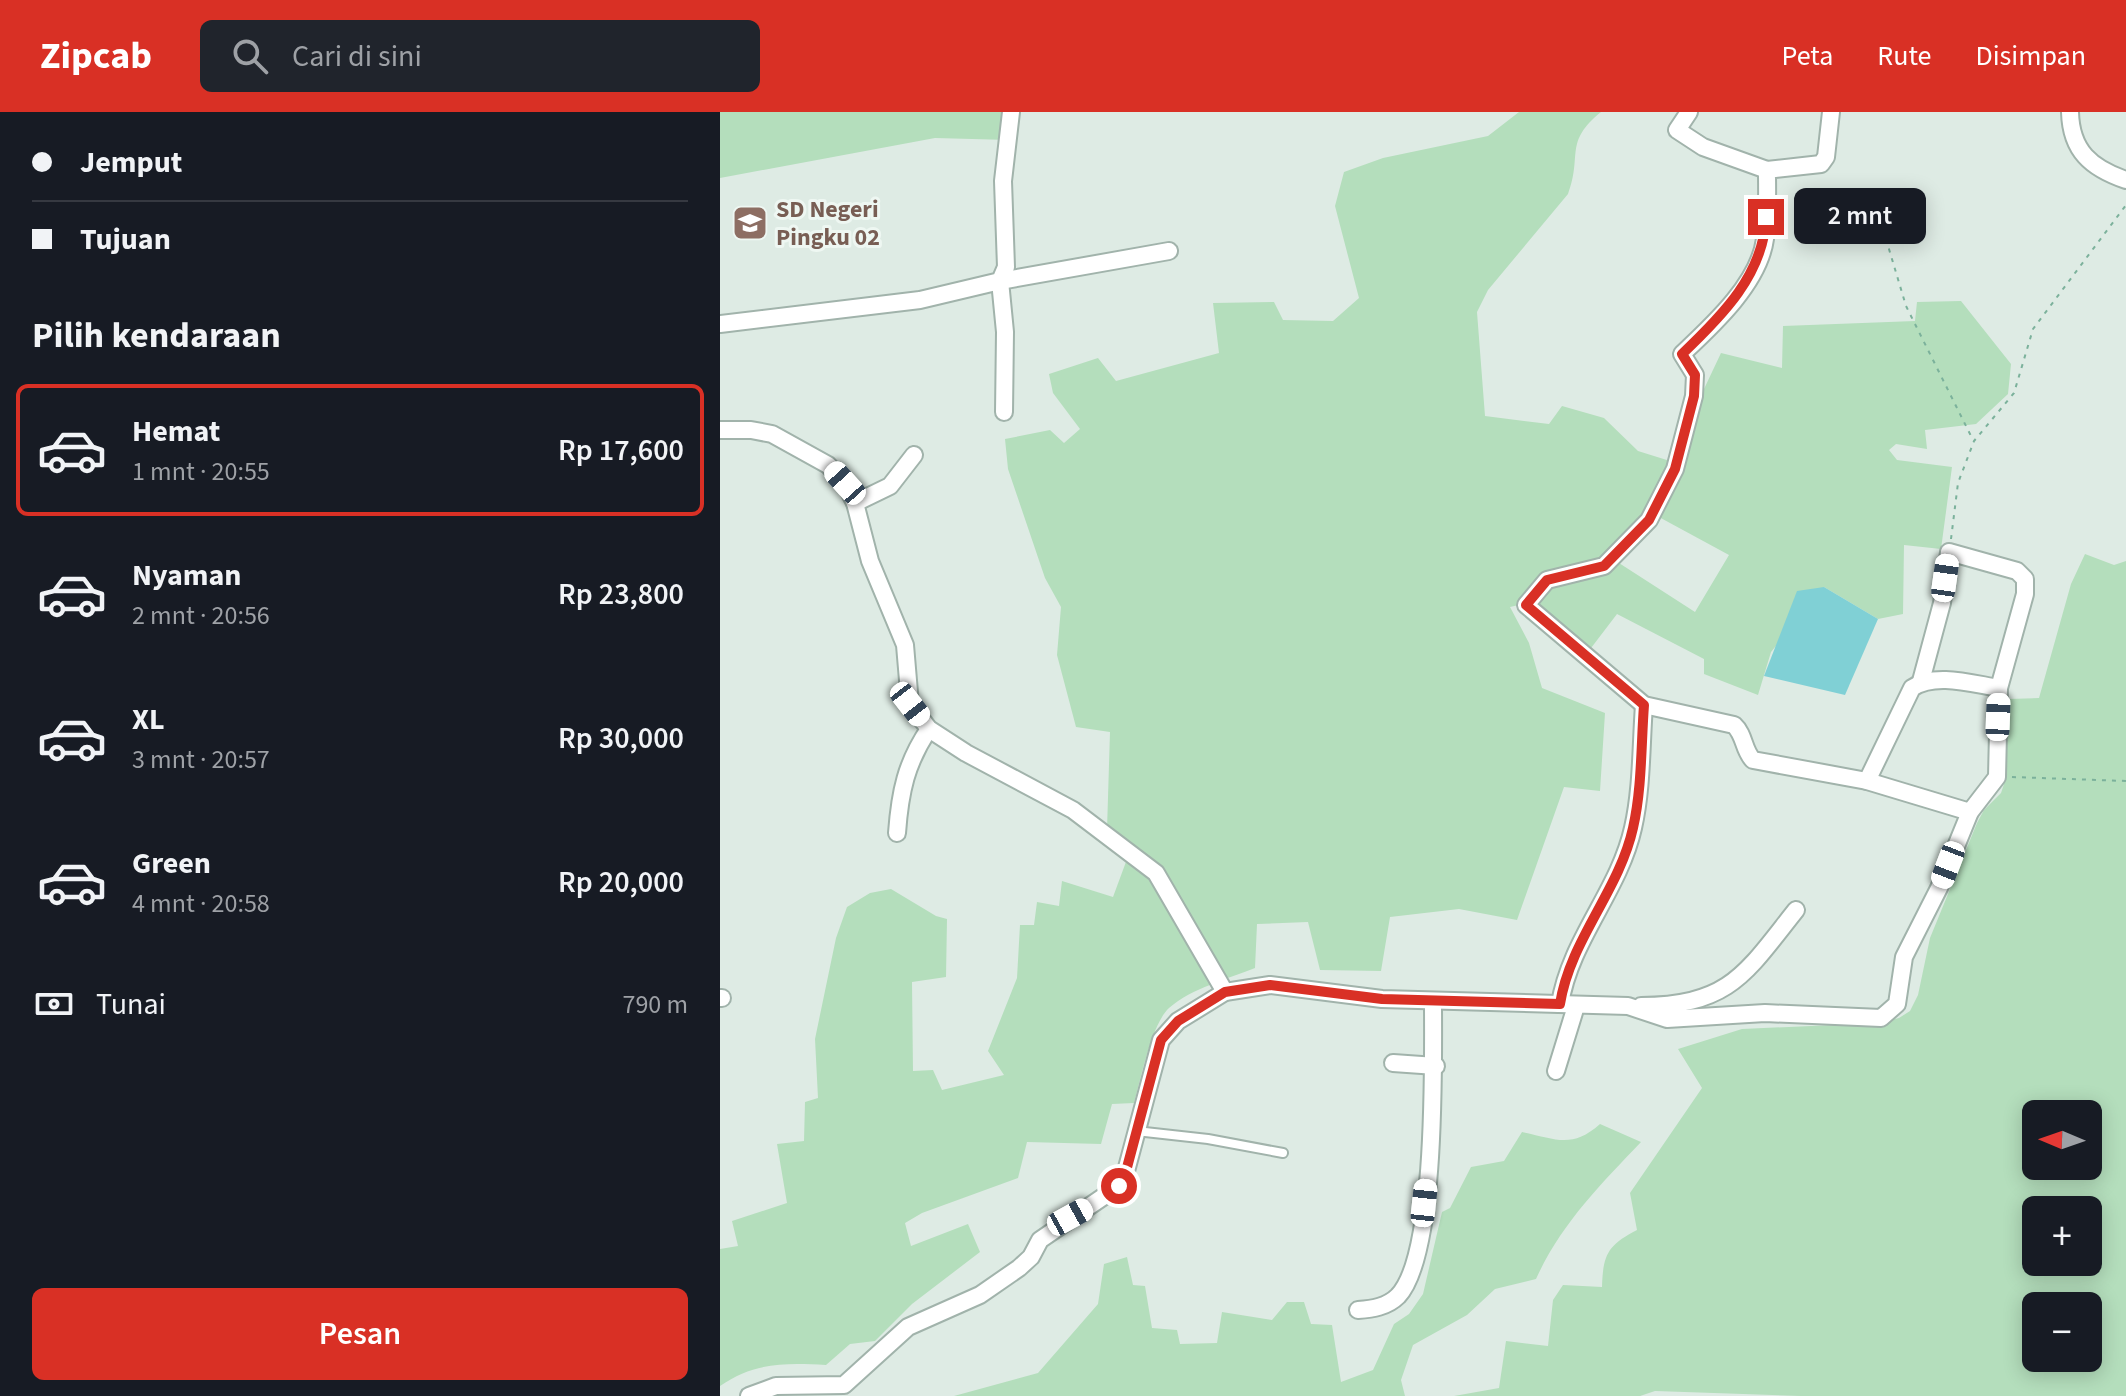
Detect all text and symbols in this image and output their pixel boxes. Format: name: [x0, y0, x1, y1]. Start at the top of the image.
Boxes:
search box: [200, 20, 760, 92]
text: Zipcab: [40, 29, 152, 83]
icon: search: [228, 34, 272, 78]
text: Cari di sini: [292, 35, 422, 78]
text: Peta: [1782, 36, 1833, 76]
text: Rute: [1877, 36, 1931, 76]
text: Disimpan: [1975, 36, 2086, 76]
text: Jemput: [80, 141, 182, 184]
callout: 2 mnt: [1794, 189, 1926, 245]
place label: SD Negeri Pingku 02: [776, 192, 880, 255]
text: 2 mnt: [1828, 197, 1892, 234]
route end: [1748, 199, 1784, 235]
school or university icon: SD Negeri Pingku 02: [731, 204, 769, 242]
text: Tujuan: [80, 218, 171, 261]
text: Pilih kendaraan: [32, 310, 281, 361]
text: Hemat: [132, 410, 220, 453]
icon: car: [36, 414, 108, 486]
text: Rp 17,600: [558, 429, 684, 472]
text: 1 mnt · 20:55: [132, 453, 270, 490]
car: [820, 457, 870, 509]
car: [1930, 553, 1960, 603]
text: Nyaman: [132, 554, 241, 597]
icon: car: [36, 558, 108, 630]
text: Rp 23,800: [558, 573, 684, 616]
text: 2 mnt · 20:56: [132, 597, 270, 634]
car: [886, 678, 934, 730]
car: [1985, 693, 2011, 741]
text: XL: [132, 698, 165, 741]
icon: car: [36, 702, 108, 774]
text: Rp 30,000: [558, 717, 684, 760]
text: 3 mnt · 20:57: [132, 741, 270, 778]
car: [1928, 838, 1968, 892]
text: Green: [132, 842, 211, 885]
icon: car: [36, 846, 108, 918]
text: Rp 20,000: [558, 861, 684, 904]
text: 4 mnt · 20:58: [132, 885, 270, 922]
icon: cash: [32, 982, 76, 1026]
text: Tunai: [96, 983, 166, 1026]
text: 790 m: [622, 986, 688, 1023]
north arrow: [2022, 1100, 2102, 1180]
map controls: [2022, 1100, 2102, 1372]
route start: [1101, 1168, 1137, 1204]
car: [1410, 1178, 1438, 1228]
car: [1043, 1195, 1097, 1239]
button: +: [2022, 1196, 2102, 1276]
button: Pesan: [32, 1288, 688, 1380]
button: −: [2022, 1292, 2102, 1372]

